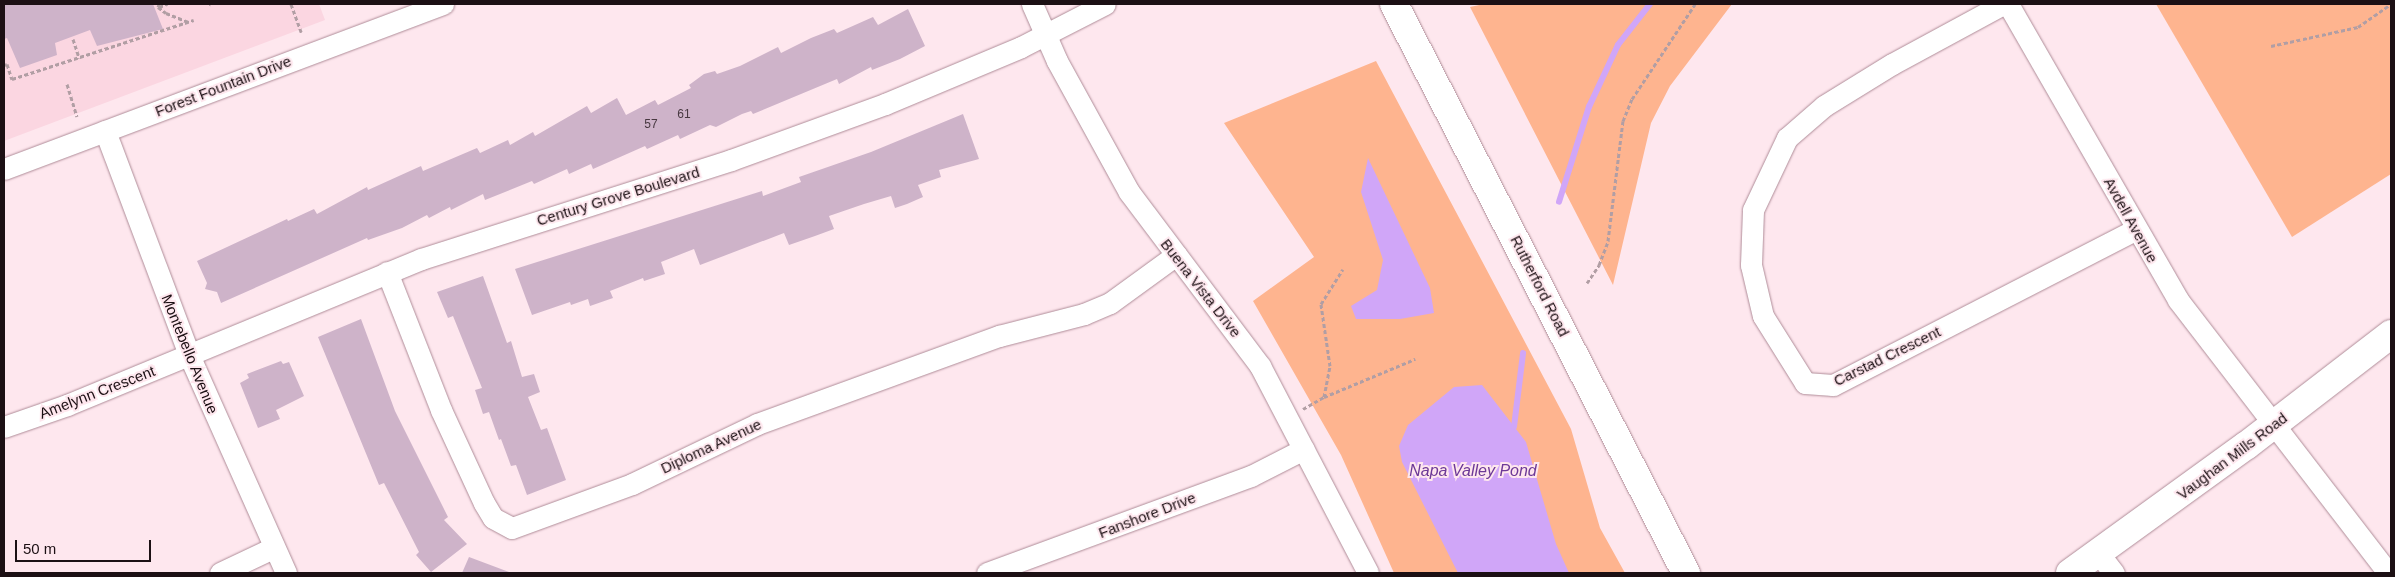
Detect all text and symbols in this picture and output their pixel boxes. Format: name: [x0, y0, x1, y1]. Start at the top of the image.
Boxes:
street label: Forest Fountain Drive: [152, 52, 294, 120]
house number: 61: [677, 108, 691, 122]
house number: 57: [644, 118, 658, 132]
street label: Century Grove Boulevard: [534, 163, 702, 229]
street label: Avdell Avenue: [2100, 174, 2162, 266]
street label: Rutherford Road: [1507, 233, 1573, 339]
street label: Buena Vista Drive: [1157, 235, 1245, 341]
street label: Montebello Avenue: [158, 291, 222, 417]
street label: Carstad Crescent: [1831, 322, 1943, 390]
street label: Amelynn Crescent: [37, 362, 157, 422]
street label: Vaughan Mills Road: [2173, 409, 2291, 503]
street label: Diploma Avenue: [657, 415, 765, 477]
water label: Napa Valley Pond: [1409, 461, 1537, 481]
street label: Fanshore Drive: [1096, 488, 1198, 542]
scale bar: [18, 530, 154, 562]
text: 50 m: [23, 540, 56, 557]

